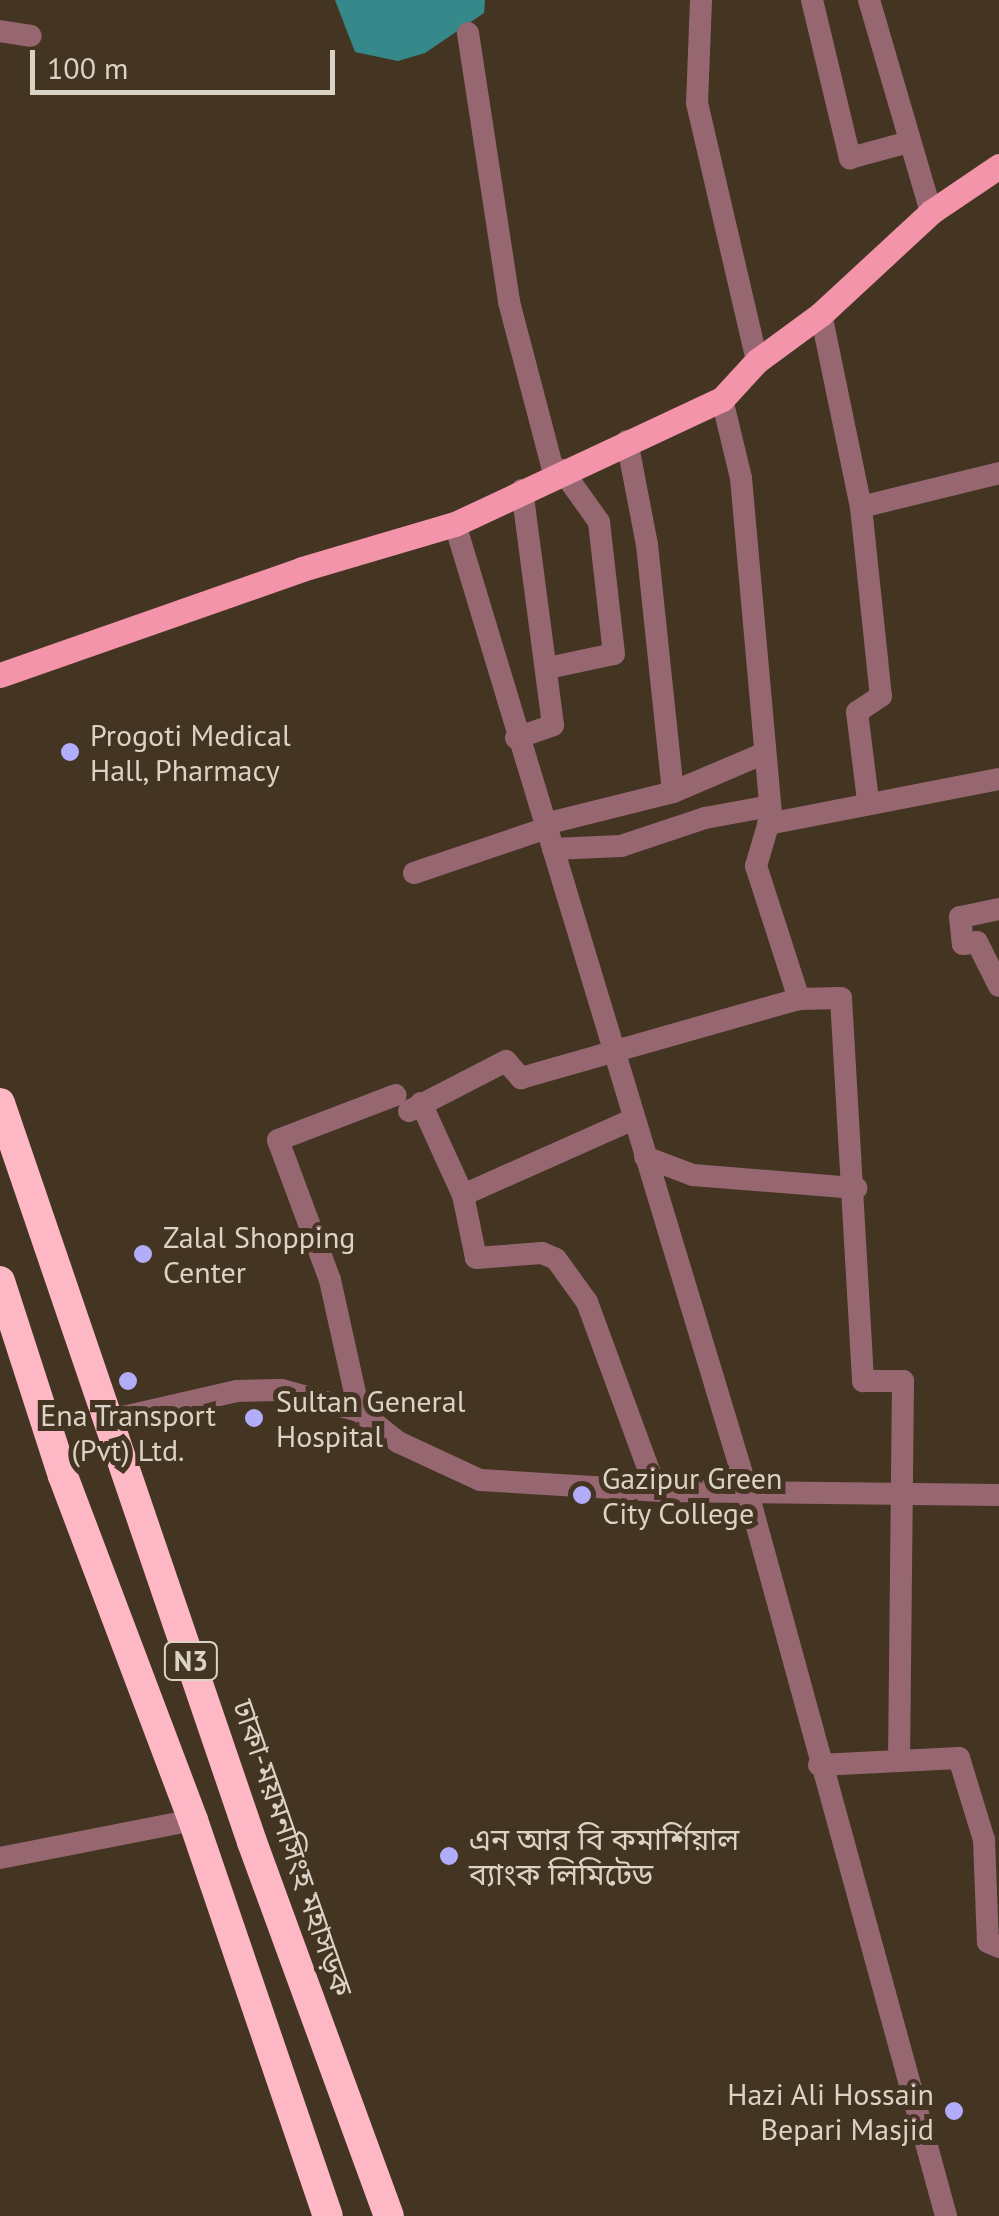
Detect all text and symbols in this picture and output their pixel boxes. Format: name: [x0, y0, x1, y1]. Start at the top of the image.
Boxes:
scale bar: [35, 30, 340, 92]
text: 100 m: [47, 48, 128, 87]
place label: Progoti Medical Hall, Pharmacy: [90, 717, 291, 788]
marker: Progoti Medical Hall, Pharmacy: [59, 741, 81, 763]
place label: Zalal Shopping Center: [163, 1219, 355, 1290]
marker: Zalal Shopping Center: [132, 1243, 154, 1265]
marker: Ena Transport (Pvt) Ltd.: [117, 1370, 139, 1392]
place label: Sultan General Hospital: [276, 1383, 465, 1454]
place label: Ena Transport (Pvt) Ltd.: [40, 1397, 216, 1468]
marker: Sultan General Hospital: [241, 1405, 267, 1431]
place label: Gazipur Green City College: [602, 1460, 782, 1530]
marker: Gazipur Green City College: [571, 1484, 593, 1506]
road number: N3: [164, 1638, 218, 1684]
street label: ঢাকা-ময়মনসিংহ মহাসড়ক: [225, 1695, 361, 2001]
place label: এন আর বি কমার্শিয়াল ব্যাংক লিমিটেড: [469, 1821, 739, 1892]
marker: এন আর বি কমার্শিয়াল ব্যাংক লিমিটেড: [438, 1845, 460, 1867]
place label: Hazi Ali Hossain Bepari Masjid: [726, 2076, 934, 2146]
marker: Hazi Ali Hossain Bepari Masjid: [943, 2100, 965, 2122]

